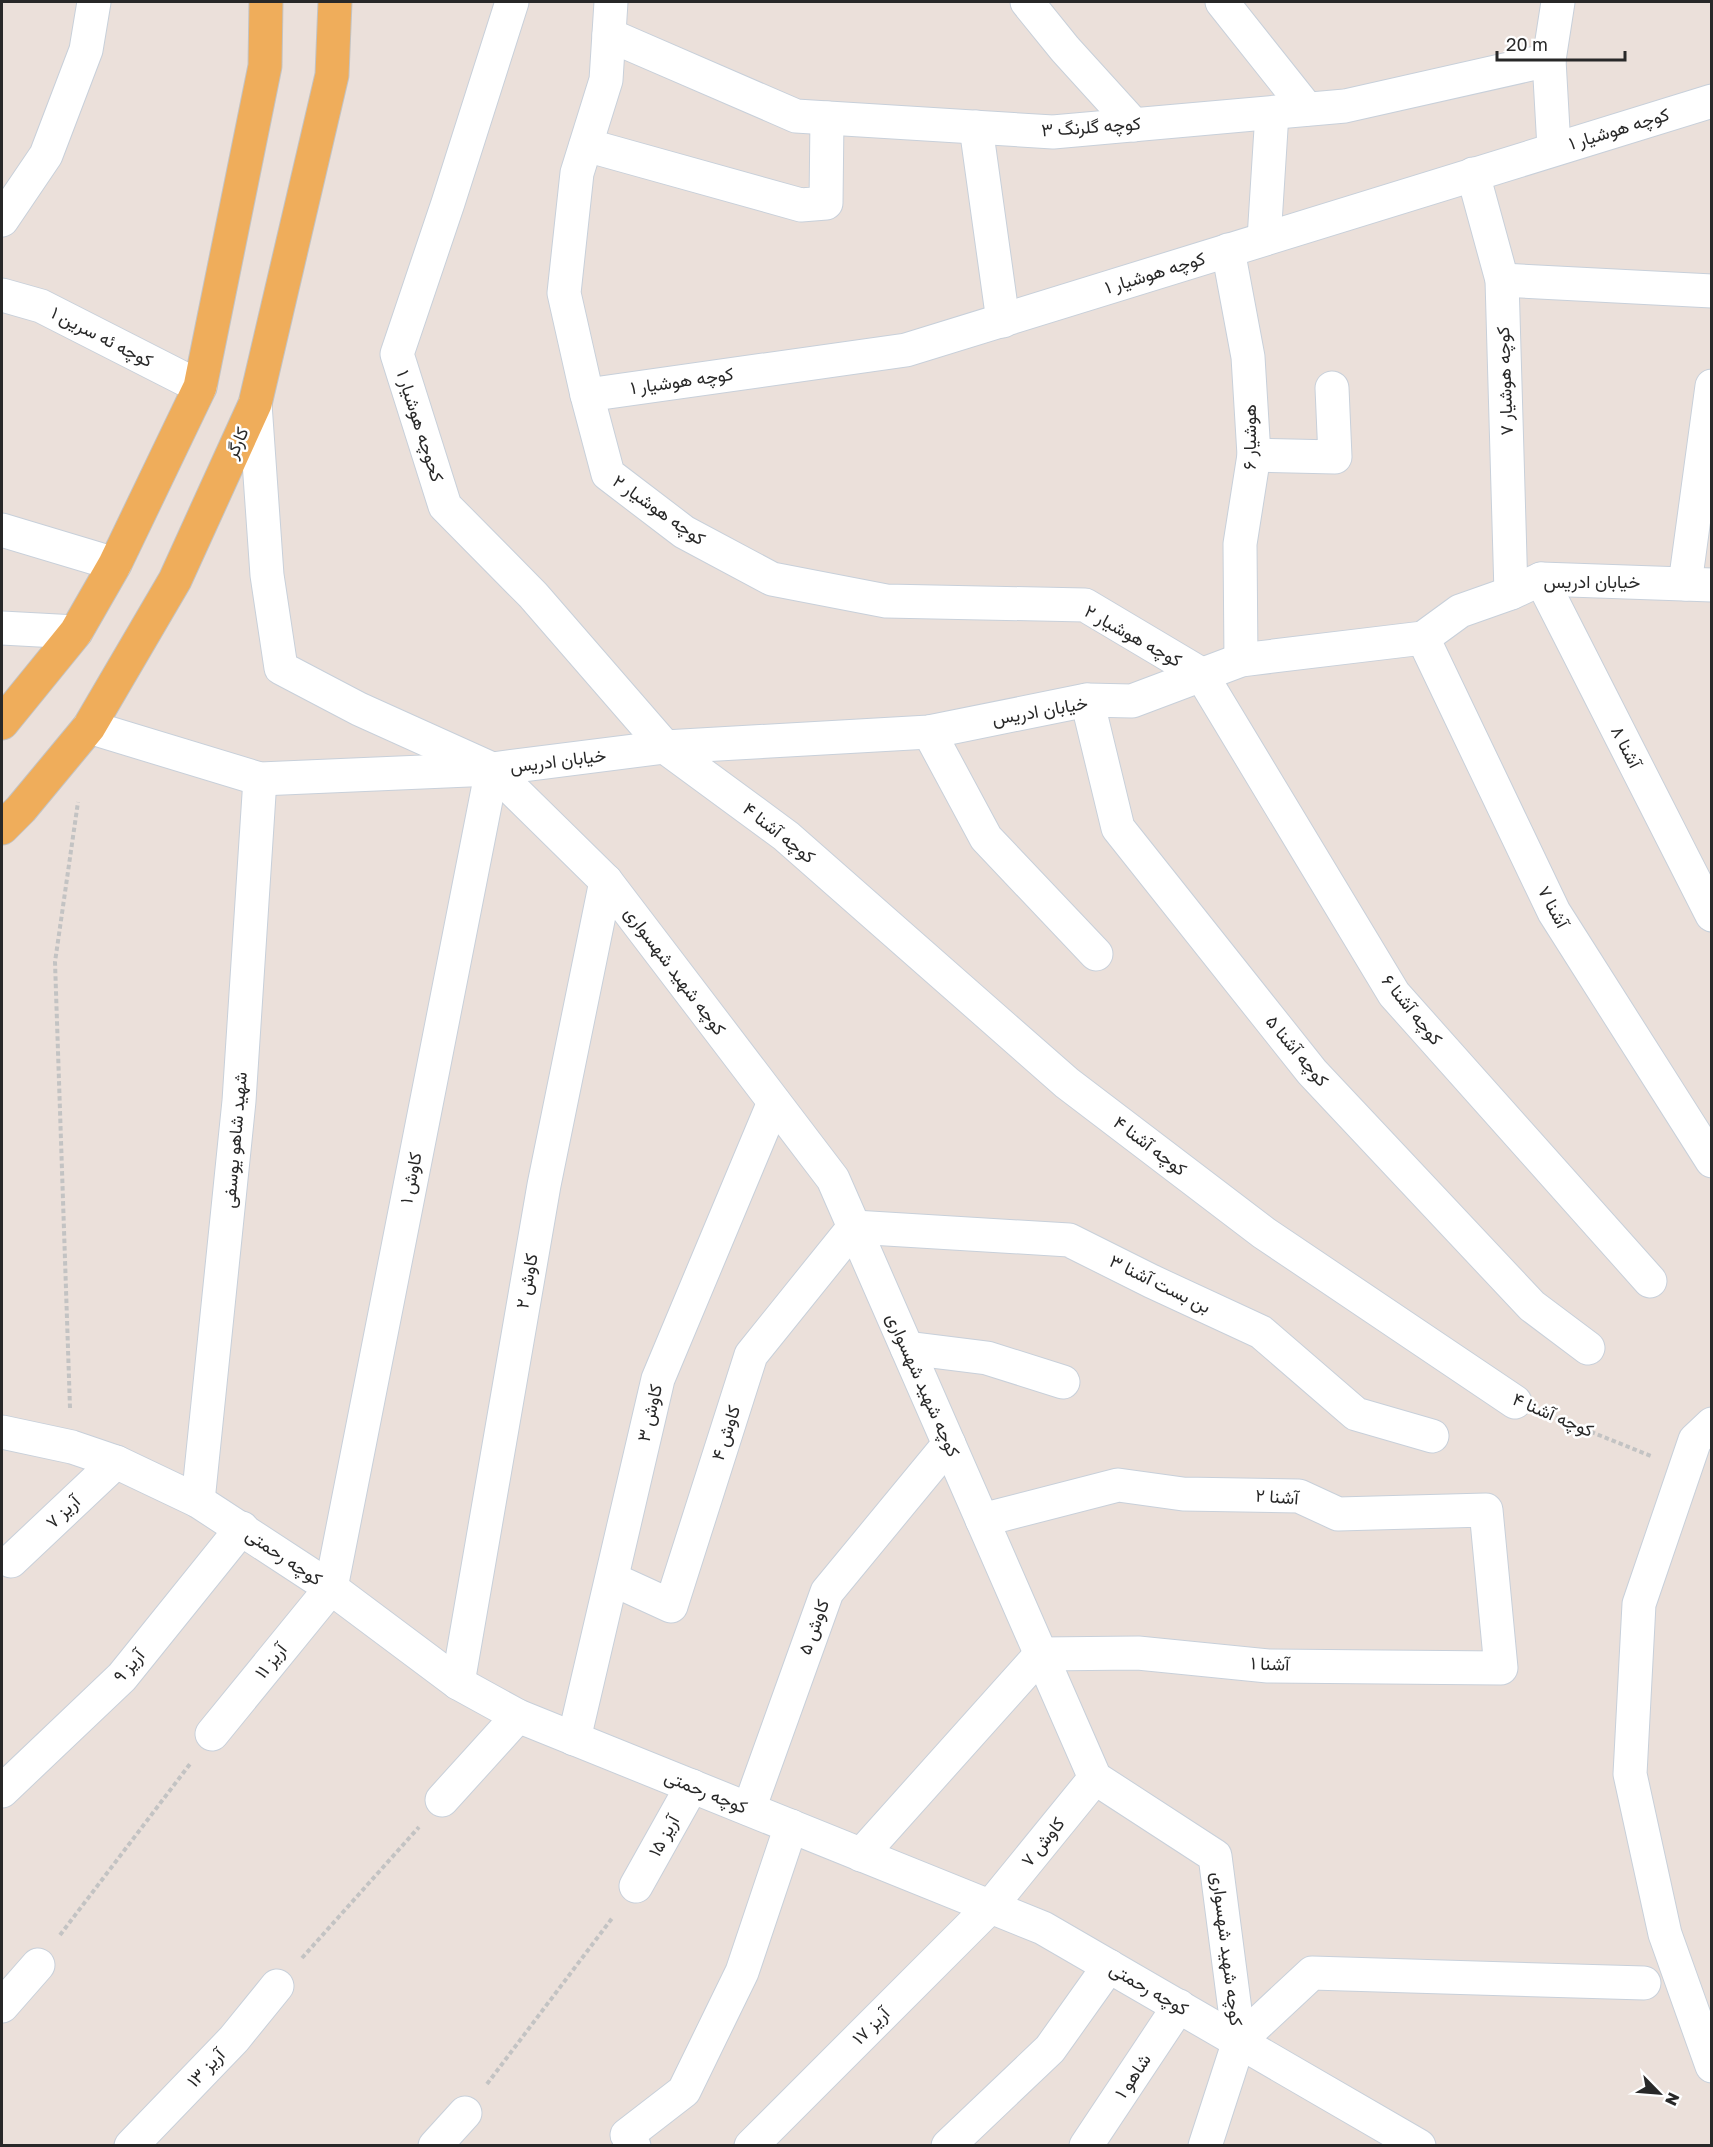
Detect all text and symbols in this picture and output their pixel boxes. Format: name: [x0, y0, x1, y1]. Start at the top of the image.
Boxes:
scale bar: [1497, 24, 1624, 62]
text: 20 m: [1506, 33, 1548, 55]
street label: کوچه هوشیار ۱: [1566, 102, 1672, 156]
street label: کوچه گلرنگ ۳: [1040, 112, 1142, 142]
street label: کوچه هوشیار ۱: [1102, 246, 1208, 300]
street label: کوچه ئه سرین ۱: [47, 301, 157, 373]
street label: کوچه هوشیار ۷: [1491, 326, 1519, 436]
street label: کوچه هوشیار ۱: [629, 362, 735, 400]
street label: کحوچه هوشیار ۱: [391, 367, 449, 485]
street label: هوشیار ۶: [1238, 404, 1261, 470]
street label: کارگر: [219, 423, 254, 463]
street label: کوچه هوشیار ۲: [608, 469, 710, 551]
street label: خیابان ادریس: [1544, 570, 1640, 593]
street label: کوچه هوشیار ۲: [1080, 599, 1186, 673]
street label: خیابان ادریس: [990, 691, 1090, 730]
street label: آشنا ۸: [1607, 722, 1648, 773]
street label: خیابان ادریس: [508, 743, 607, 778]
street label: کوچه آشنا ۴: [738, 797, 820, 869]
street label: آشنا ۷: [1534, 882, 1575, 933]
street label: کوچه شهید شهسواری: [619, 902, 731, 1040]
street label: کوچه آشنا ۶: [1376, 970, 1448, 1050]
street label: کوچه آشنا ۵: [1260, 1010, 1334, 1092]
street label: شهید شاهو یوسفی: [217, 1071, 252, 1209]
street label: کوچه آشنا ۴: [1108, 1111, 1192, 1181]
street label: کاوش ۱: [394, 1150, 427, 1205]
street label: بن بست آشنا ۳: [1106, 1249, 1215, 1318]
street label: کاوش ۲: [510, 1251, 543, 1310]
street label: کوچه شهید شهسواری: [881, 1309, 965, 1461]
street label: کاوش ۳: [632, 1382, 667, 1444]
street label: کوچه آشنا ۴: [1509, 1387, 1597, 1443]
street label: کاوش ۴: [706, 1402, 745, 1463]
street label: آشنا ۲: [1255, 1484, 1301, 1509]
street label: آریز ۷: [41, 1489, 86, 1533]
street label: کوچه رحمتی: [241, 1523, 327, 1591]
street label: کاوش ۵: [793, 1596, 834, 1658]
street label: آریز ۱۱: [250, 1637, 293, 1683]
street label: آریز ۹: [108, 1643, 151, 1687]
street label: آشنا ۱: [1250, 1651, 1292, 1675]
street label: کوچه رحمتی: [661, 1765, 751, 1819]
street label: آریز ۱۵: [643, 1809, 685, 1860]
street label: کاوش ۷: [1016, 1812, 1070, 1871]
street label: کوچه شهید شهسواری: [1206, 1871, 1248, 2027]
street label: کوچه رحمتی: [1105, 1957, 1193, 2021]
street label: آریز ۱۷: [847, 2001, 896, 2049]
street label: آریز ۱۳: [182, 2042, 231, 2092]
street label: شاهو ۱: [1109, 2049, 1156, 2103]
north arrow: [1629, 2063, 1689, 2123]
text: N: [1661, 2090, 1684, 2109]

